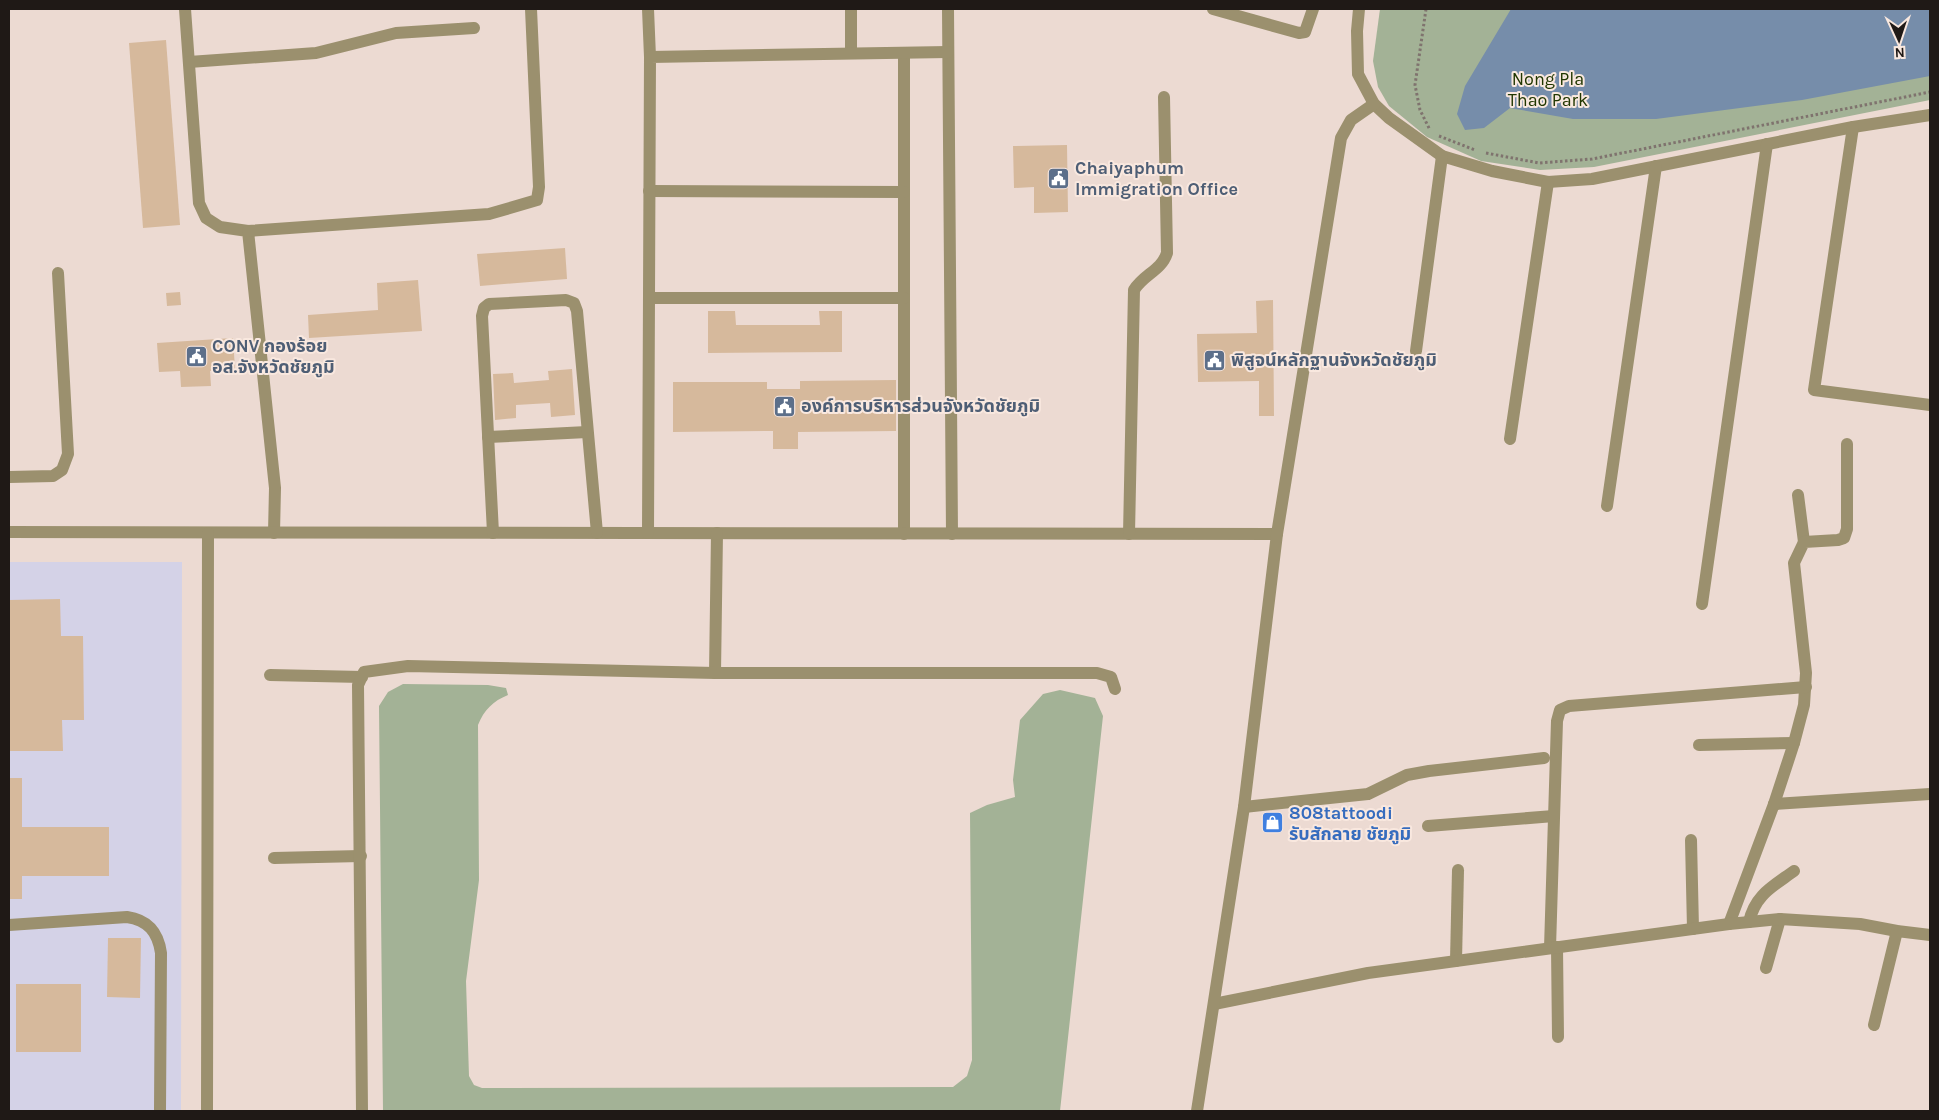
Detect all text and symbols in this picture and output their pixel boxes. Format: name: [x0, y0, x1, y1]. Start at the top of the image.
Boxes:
north arrow: [1874, 15, 1924, 65]
text: N: [1894, 44, 1905, 61]
park label: Nong Pla Thao Park: [1508, 68, 1588, 111]
place label: Chaiyaphum Immigration Office: [1075, 157, 1238, 200]
public building icon: Chaiyaphum Immigration Office: [1047, 166, 1071, 190]
place label: CONV กองร้อย อส.จังหวัดชัยภูมิ: [212, 335, 335, 378]
public building icon: CONV กองร้อย อส.จังหวัดชัยภูมิ: [184, 344, 208, 368]
public building icon: พิสูจน์หลักฐานจังหวัดชัยภูมิ: [1203, 348, 1227, 372]
place label: พิสูจน์หลักฐานจังหวัดชัยภูมิ: [1231, 349, 1437, 371]
public building icon: องค์การบริหารส่วนจังหวัดชัยภูมิ: [773, 394, 797, 418]
place label: องค์การบริหารส่วนจังหวัดชัยภูมิ: [801, 395, 1040, 417]
place label: 808tattoodi รับสักลาย ชัยภูมิ: [1289, 802, 1411, 845]
shop icon: 808tattoodi รับสักลาย ชัยภูมิ: [1261, 811, 1285, 835]

